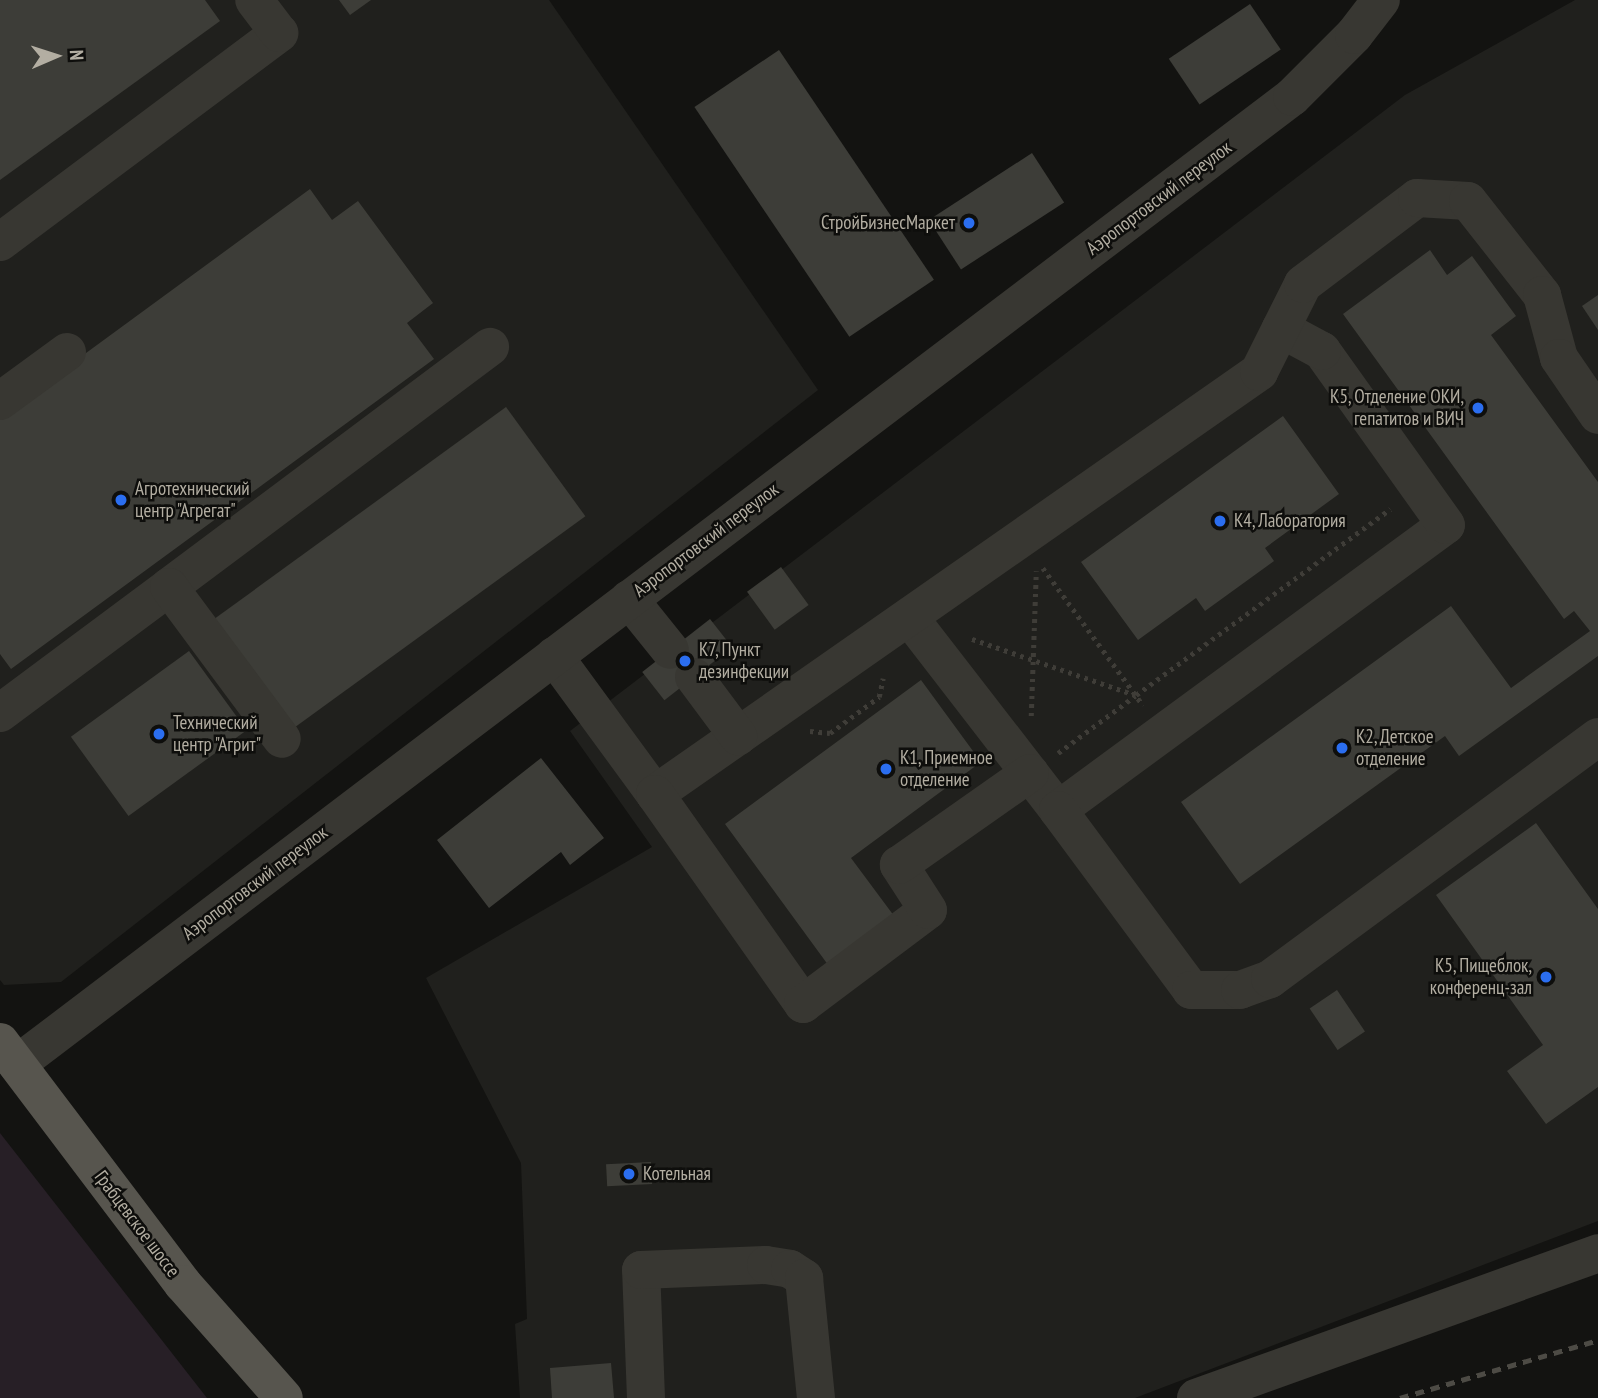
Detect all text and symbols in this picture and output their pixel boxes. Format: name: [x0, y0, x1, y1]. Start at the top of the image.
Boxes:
north arrow: [21, 21, 91, 91]
text: N: [65, 49, 89, 61]
street label: Аэропортовский переулок: [1082, 136, 1236, 260]
place label: СтройБизнесМаркет: [821, 212, 955, 234]
marker: СтройБизнесМаркет: [961, 215, 977, 231]
place label: К5, Отделение ОКИ, гепатитов и ВИЧ: [1329, 386, 1464, 430]
marker: К5, Отделение ОКИ, гепатитов и ВИЧ: [1470, 400, 1486, 416]
place label: Агротехнический центр "Агрегат": [135, 478, 250, 522]
street label: Аэропортовский переулок: [629, 478, 783, 602]
marker: Агротехнический центр "Агрегат": [113, 492, 129, 508]
place label: К4, Лаборатория: [1234, 510, 1347, 532]
marker: К4, Лаборатория: [1212, 513, 1228, 529]
place label: К7, Пункт дезинфекции: [699, 639, 789, 683]
marker: К7, Пункт дезинфекции: [677, 653, 693, 669]
place label: Технический центр "Агрит": [173, 712, 262, 756]
marker: Технический центр "Агрит": [151, 726, 167, 742]
place label: К2, Детское отделение: [1356, 726, 1435, 770]
marker: К2, Детское отделение: [1334, 740, 1350, 756]
place label: К1, Приемное отделение: [900, 747, 994, 791]
marker: К1, Приемное отделение: [878, 761, 894, 777]
street label: Аэропортовский переулок: [178, 821, 332, 945]
place label: К5, Пищеблок, конференц-зал: [1430, 955, 1532, 999]
marker: К5, Пищеблок, конференц-зал: [1538, 969, 1554, 985]
place label: Котельная: [643, 1163, 711, 1185]
street label: Грабцевское шоссе: [90, 1166, 184, 1282]
marker: Котельная: [621, 1166, 637, 1182]

